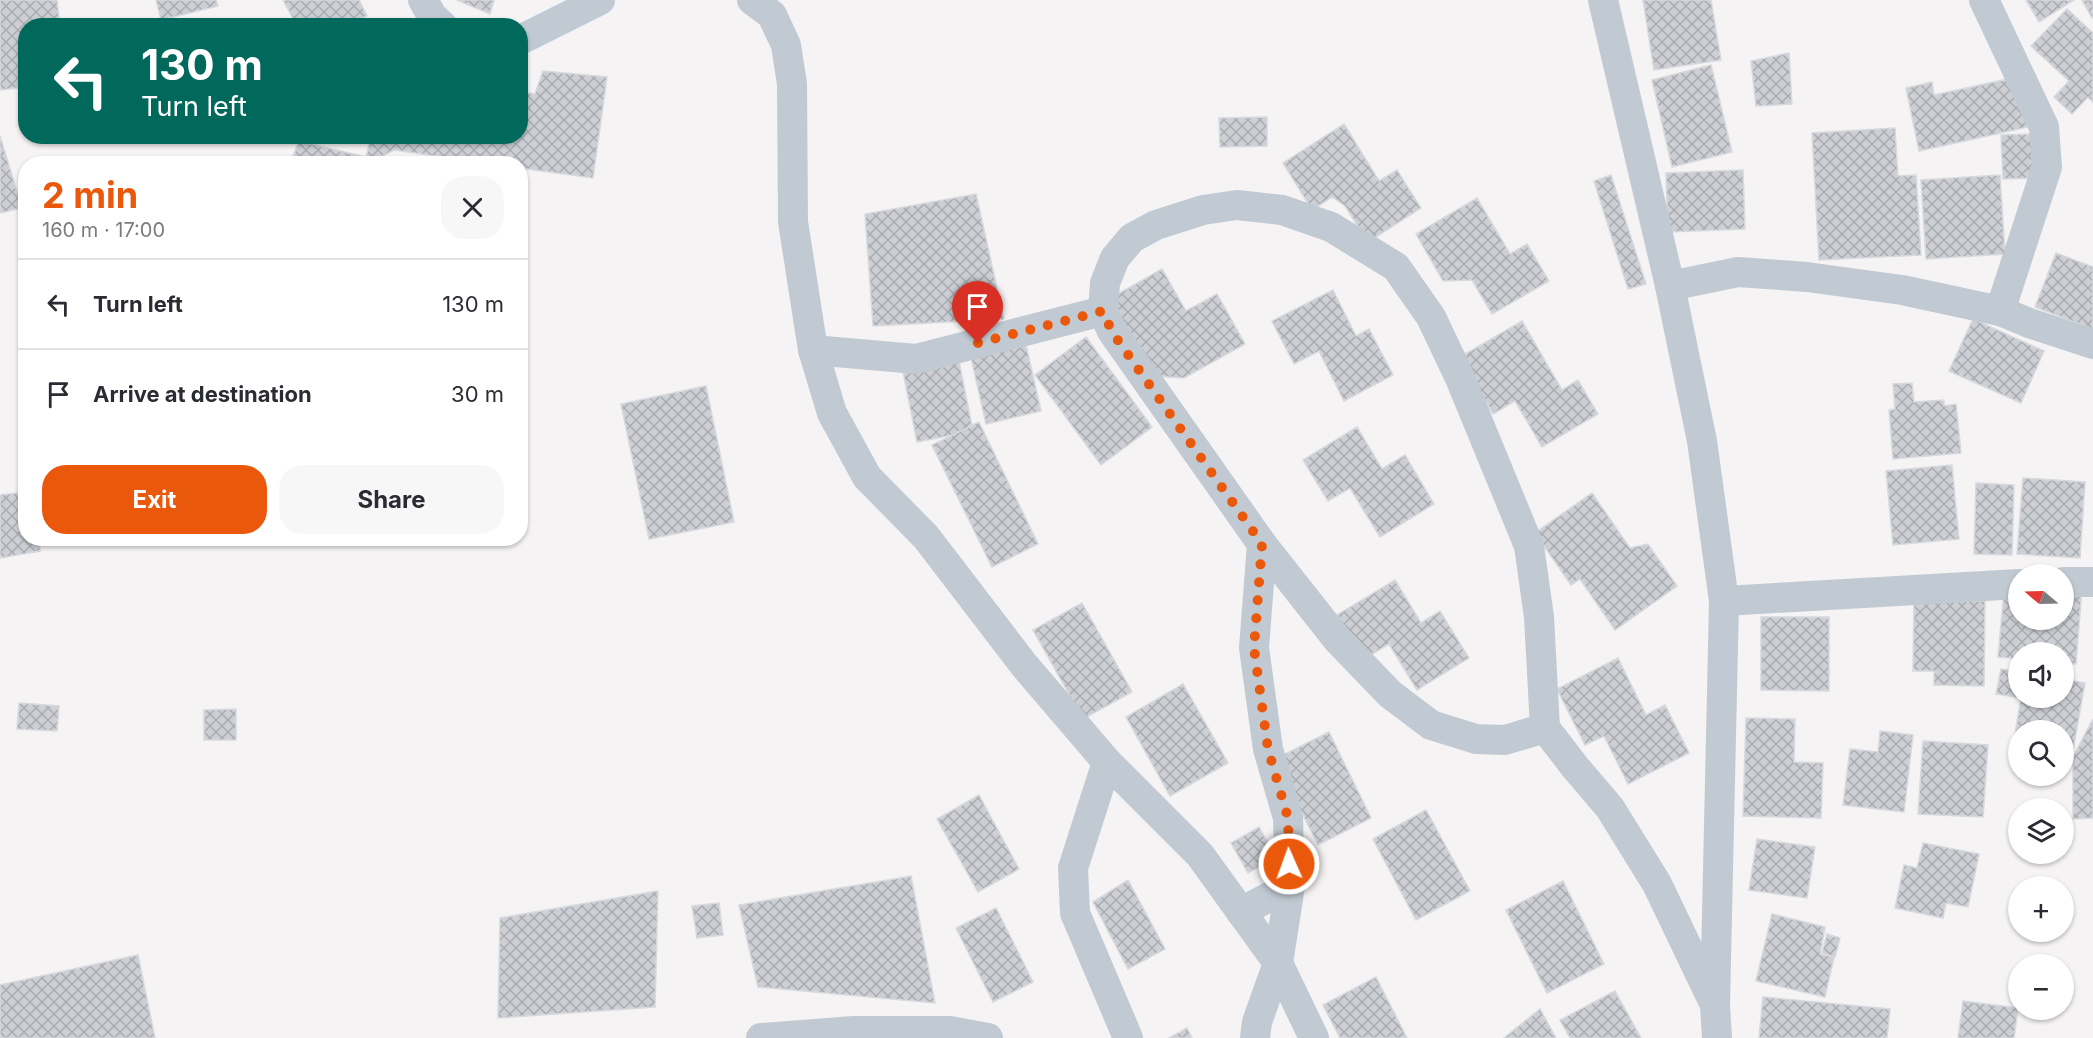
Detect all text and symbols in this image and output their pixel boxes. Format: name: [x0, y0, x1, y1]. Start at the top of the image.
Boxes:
text: 130 m: [141, 39, 263, 90]
icon: left: [42, 42, 120, 120]
text: Turn left: [141, 90, 247, 123]
text: 2 min: [42, 173, 138, 217]
button: close: [441, 176, 504, 239]
text: 160 m · 17:00: [42, 218, 165, 242]
pin: [952, 281, 1003, 343]
icon: left: [42, 288, 75, 321]
icon: arrive: [961, 290, 994, 323]
text: Turn left: [93, 291, 183, 317]
text: 130 m: [442, 291, 504, 317]
icon: arrive: [42, 378, 75, 411]
text: Arrive at destination: [93, 381, 312, 407]
text: 30 m: [451, 381, 504, 407]
button: Exit: [42, 465, 267, 534]
button: Share: [279, 465, 504, 534]
north arrow: [2008, 564, 2074, 630]
map controls: [2008, 564, 2074, 1020]
button: sound: [2008, 642, 2074, 708]
button: search: [2008, 720, 2074, 786]
button: layers: [2008, 798, 2074, 864]
position arrow: [1257, 832, 1321, 896]
button: +: [2008, 876, 2074, 942]
button: −: [2008, 954, 2074, 1020]

